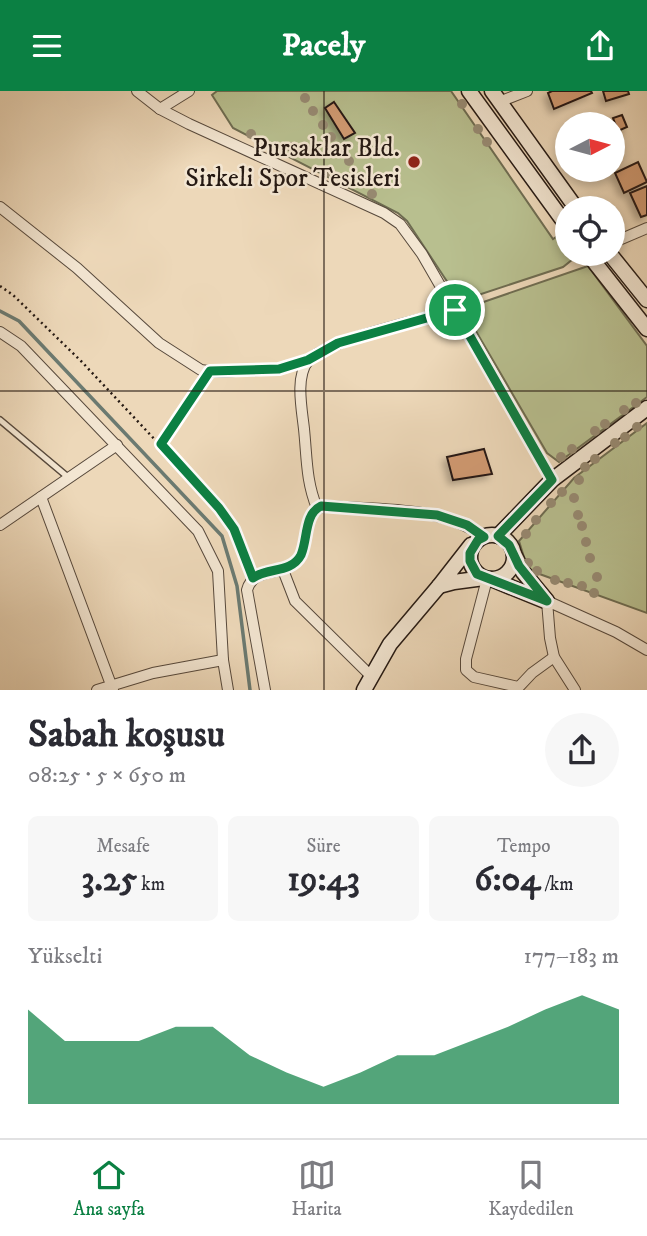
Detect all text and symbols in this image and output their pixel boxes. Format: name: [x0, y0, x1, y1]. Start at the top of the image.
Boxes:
text: Pacely: [282, 26, 365, 66]
icon: menu: [28, 27, 66, 65]
icon: share: [581, 27, 619, 65]
north arrow: [555, 112, 625, 182]
map controls: [555, 112, 625, 266]
place label: Pursaklar Bld. Sirkeli Spor Tesisleri: [185, 132, 400, 195]
marker: Pursaklar Bld. Sirkeli Spor Tesisleri: [406, 154, 422, 170]
button: locate: [555, 196, 625, 266]
pin: [425, 280, 485, 340]
icon: arrive: [436, 291, 474, 329]
text: Sabah koşusu: [28, 711, 225, 759]
button: share: [545, 713, 619, 787]
text: 08:25 · 5 × 650 m: [28, 761, 186, 790]
text: Mesafe: [97, 835, 150, 858]
text: Süre: [306, 835, 341, 858]
text: Tempo: [497, 835, 551, 858]
text: 3.25: [81, 858, 137, 902]
text: 19:43: [287, 858, 360, 902]
text: 6:04: [474, 858, 540, 902]
text: km: [137, 873, 165, 896]
text: /km: [540, 873, 573, 896]
text: Yükselti: [28, 942, 102, 971]
text: 177–183 m: [523, 942, 619, 971]
tab: Ana sayfa: [73, 1156, 145, 1221]
tab: Harita: [292, 1156, 342, 1221]
tab: Kaydedilen: [488, 1156, 574, 1221]

